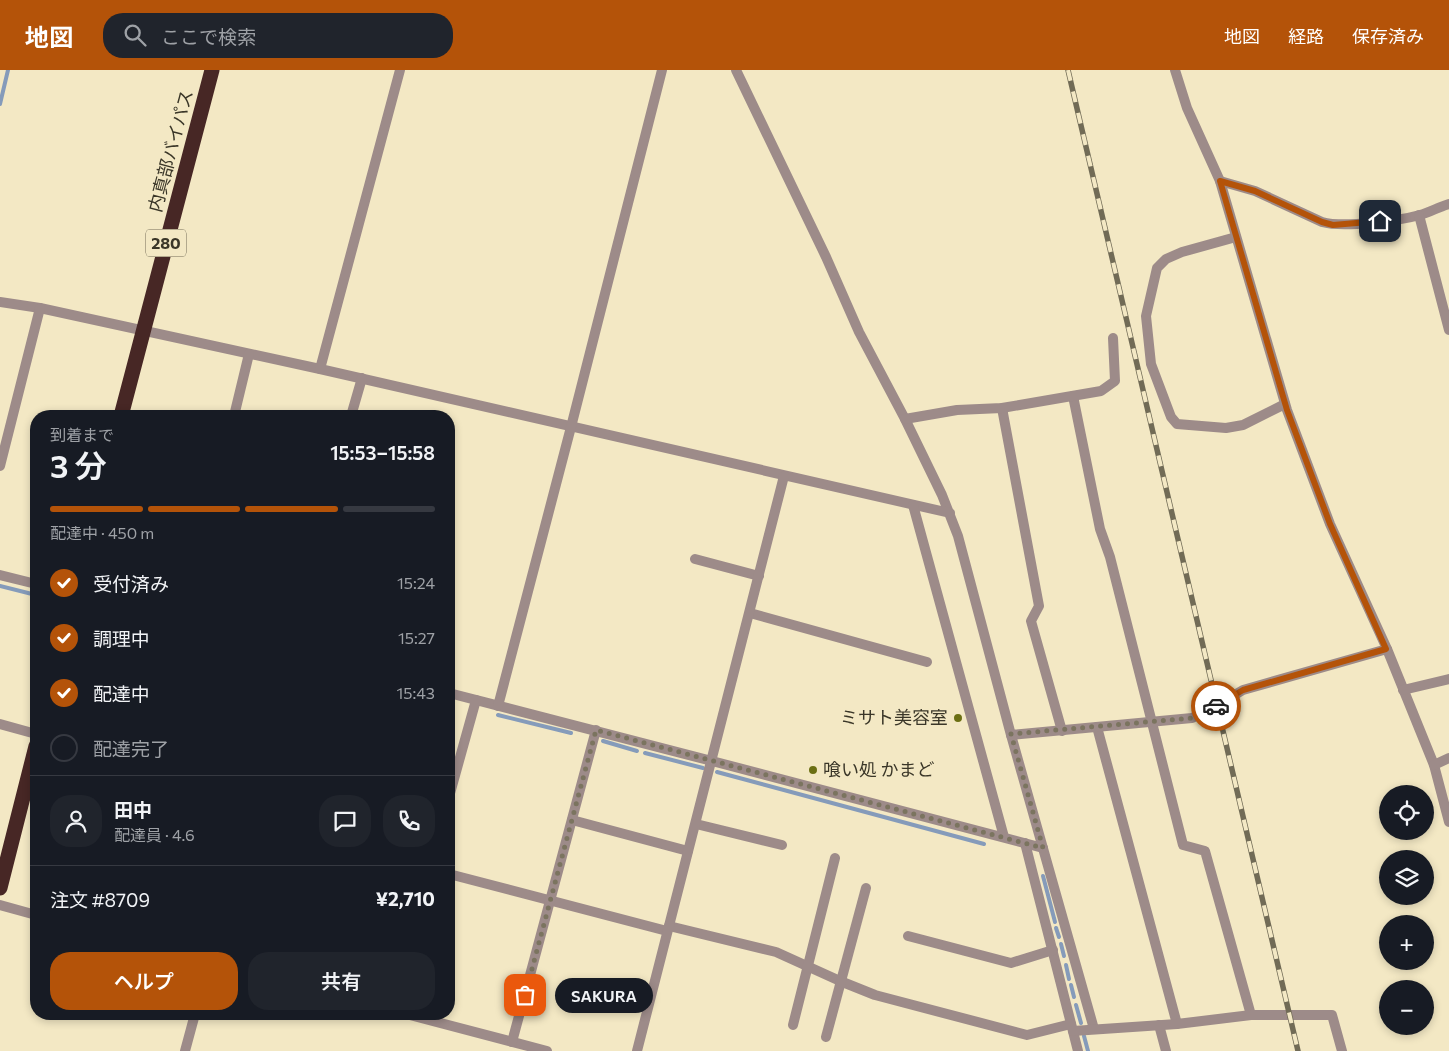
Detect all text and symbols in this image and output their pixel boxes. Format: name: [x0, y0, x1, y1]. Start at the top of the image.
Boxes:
search box: [103, 13, 453, 58]
icon: search: [121, 21, 149, 49]
text: 地図: [25, 22, 73, 51]
text: ここで検索: [161, 25, 256, 48]
text: 地図: [1224, 25, 1260, 47]
text: 経路: [1288, 25, 1324, 47]
text: 保存済み: [1352, 25, 1424, 47]
street label: 内真部バイパス: [143, 87, 197, 214]
pin: [1359, 200, 1401, 242]
icon: home: [1366, 207, 1394, 235]
road number: 280: [146, 230, 186, 257]
text: 到着まで: [50, 425, 114, 444]
text: 15:53–15:58: [330, 441, 435, 464]
text: 3 分: [50, 445, 107, 485]
text: 配達中 · 450 m: [50, 523, 154, 542]
icon: check: [50, 569, 78, 597]
text: 受付済み: [93, 572, 169, 595]
text: 15:24: [397, 573, 435, 592]
icon: check: [50, 624, 78, 652]
text: 調理中: [93, 627, 150, 650]
text: 15:27: [398, 628, 435, 647]
icon: check: [50, 679, 78, 707]
courier: [1191, 681, 1241, 731]
text: 配達中: [93, 682, 150, 705]
text: 15:43: [396, 683, 435, 702]
icon: car: [1202, 692, 1230, 720]
place label: ミサト美容室: [840, 706, 948, 728]
marker: ミサト美容室: [952, 712, 964, 724]
text: 配達完了: [93, 737, 169, 760]
place label: 喰い処 かまど: [823, 758, 934, 780]
marker: 喰い処 かまど: [807, 764, 819, 776]
map controls: [1379, 785, 1434, 1035]
button: locate: [1379, 785, 1434, 840]
button: person: [50, 795, 102, 847]
button: chat: [319, 795, 371, 847]
button: phone: [383, 795, 435, 847]
text: 田中: [114, 798, 152, 821]
text: 配達員 · 4.6: [114, 825, 195, 844]
button: layers: [1379, 850, 1434, 905]
text: ¥2,710: [376, 887, 435, 910]
text: 注文 #8709: [50, 888, 150, 911]
button: +: [1379, 915, 1434, 970]
button: ヘルプ: [50, 952, 238, 1010]
button: 共有: [248, 952, 435, 1010]
pin: [504, 974, 546, 1016]
callout: SAKURA: [555, 978, 652, 1012]
button: −: [1379, 980, 1434, 1035]
icon: bag: [511, 981, 539, 1009]
text: SAKURA: [571, 986, 637, 1005]

